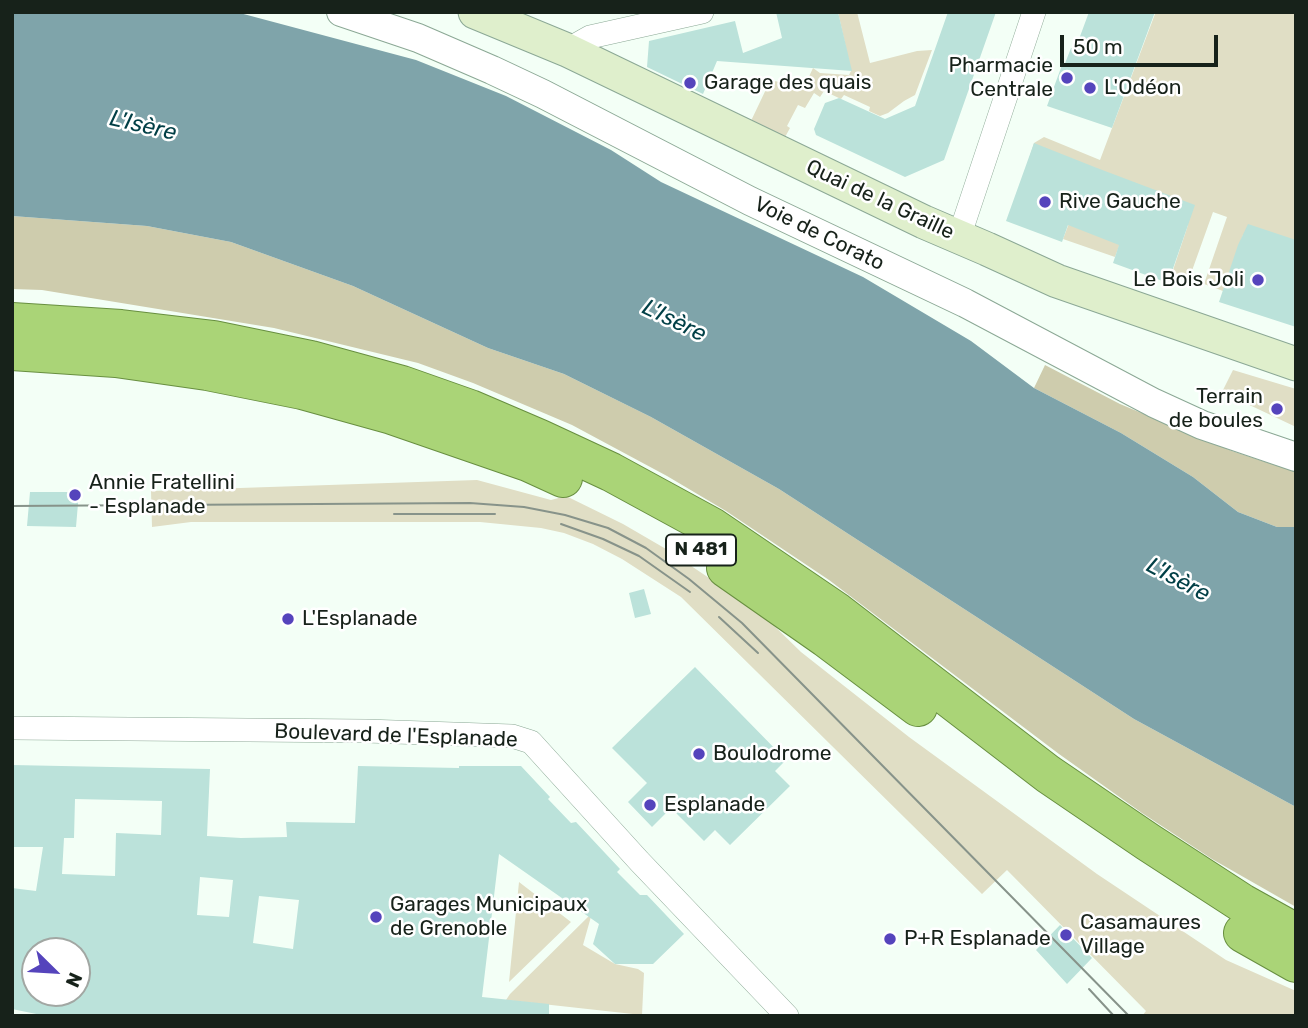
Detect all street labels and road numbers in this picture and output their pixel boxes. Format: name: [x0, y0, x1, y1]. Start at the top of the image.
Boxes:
street label: Quai de la Graille: [802, 155, 958, 245]
street label: Voie de Corato: [750, 192, 888, 276]
road number: N 481: [666, 534, 736, 566]
street label: Boulevard de l'Esplanade: [274, 719, 518, 753]

